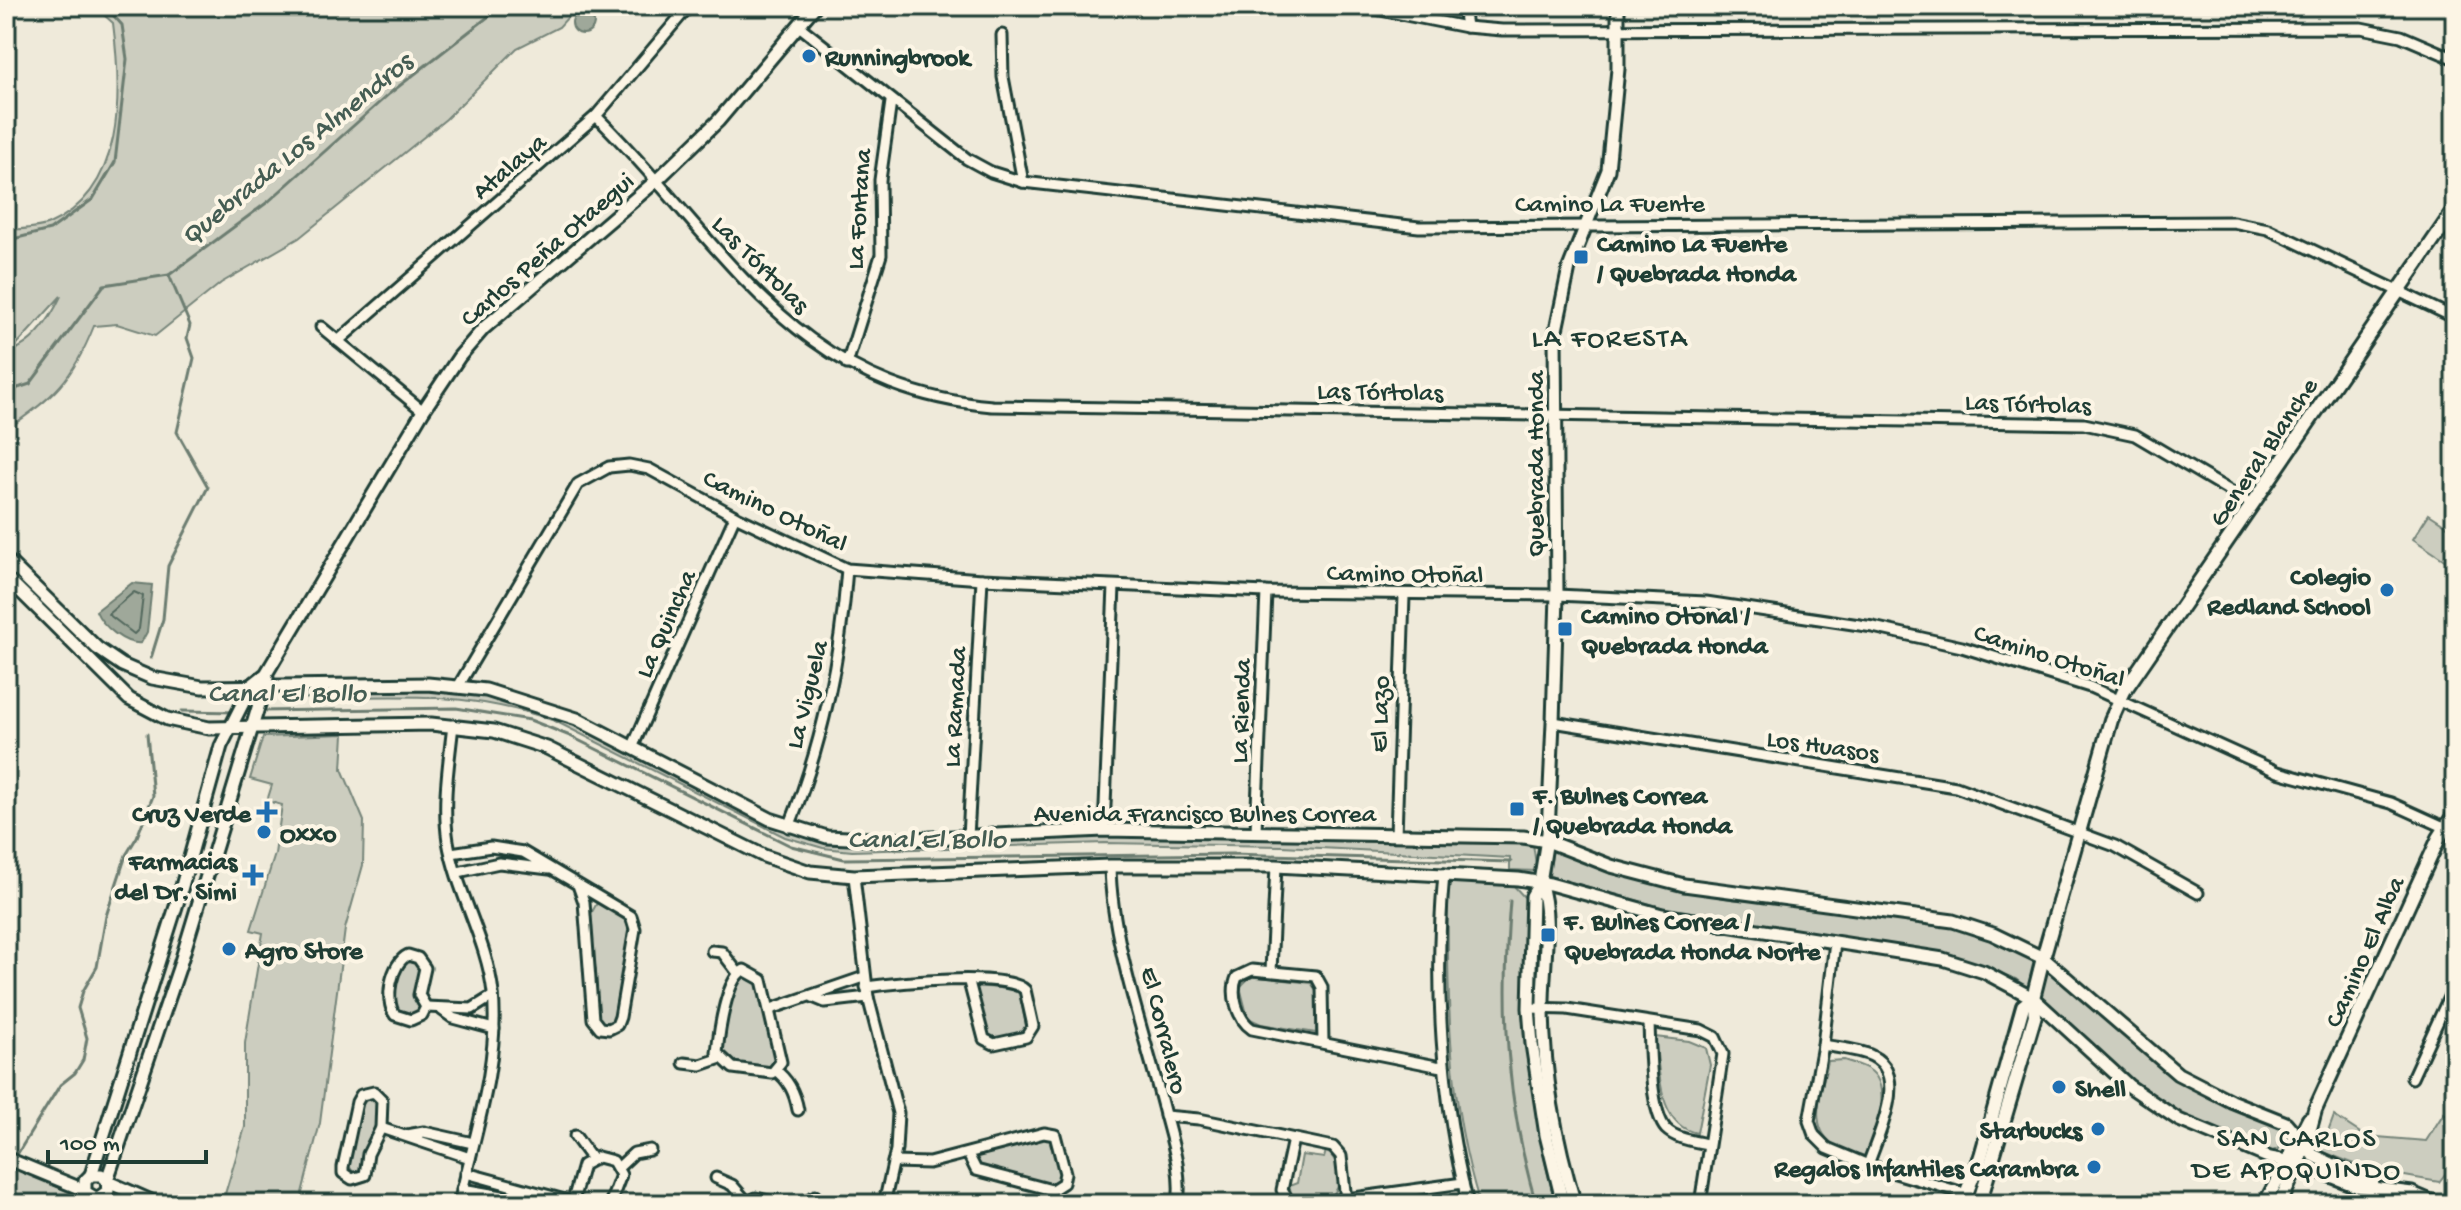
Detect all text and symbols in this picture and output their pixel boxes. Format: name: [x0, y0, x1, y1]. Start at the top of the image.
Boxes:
water label: Quebrada Los Almendros: [175, 45, 422, 254]
place label: Runningbrook: [824, 45, 973, 76]
marker: Runningbrook: [800, 47, 818, 65]
street label: Atalaya: [467, 127, 556, 209]
street label: La Fontana: [842, 146, 881, 271]
street label: Carlos Peña Otaegui: [456, 167, 642, 335]
street label: Camino La Fuente: [1515, 191, 1706, 222]
street label: Las Tórtolas: [703, 211, 815, 323]
place label: Camino La Fuente / Quebrada Honda: [1597, 231, 1798, 292]
marker: Camino La Fuente / Quebrada Honda: [1572, 248, 1590, 266]
district label: LA FORESTA: [1532, 324, 1689, 357]
street label: Quebrada Honda: [1523, 369, 1554, 557]
street label: General Blanche: [2204, 373, 2327, 534]
street label: Las Tórtolas: [1317, 378, 1445, 411]
street label: Las Tórtolas: [1964, 389, 2093, 424]
street label: Camino Otoñal: [697, 465, 851, 561]
street label: Camino Otoñal: [1326, 560, 1484, 593]
place label: Colegio Redland School: [2206, 564, 2372, 625]
street label: La Quincha: [631, 565, 706, 684]
marker: Colegio Redland School: [2378, 581, 2396, 599]
place label: Camino Otonal / Quebrada Honda: [1581, 603, 1769, 664]
street label: Camino Otoñal: [1969, 619, 2128, 697]
marker: Camino Otonal / Quebrada Honda: [1556, 620, 1574, 638]
street label: La Viguela: [781, 636, 838, 753]
street label: La Ramada: [939, 645, 976, 768]
street label: La Rienda: [1226, 657, 1261, 764]
street label: El Lazo: [1366, 675, 1399, 753]
water label: Canal El Bollo: [208, 679, 368, 712]
street label: Los Huasos: [1764, 725, 1882, 772]
place label: F. Bulnes Correa / Quebrada Honda: [1532, 783, 1734, 844]
marker: F. Bulnes Correa / Quebrada Honda: [1508, 800, 1526, 818]
place label: Cruz Verde: [132, 801, 253, 832]
street label: Avenida Francisco Bulnes Correa: [1034, 801, 1378, 832]
marker: Cruz Verde: [258, 803, 276, 821]
place label: Oxxo: [280, 821, 337, 852]
marker: Oxxo: [255, 823, 273, 841]
water label: Canal El Bollo: [848, 825, 1008, 858]
place label: Farmacias del Dr. Simi: [114, 849, 238, 910]
marker: Farmacias del Dr. Simi: [244, 866, 262, 884]
street label: Camino El Alba: [2320, 871, 2415, 1033]
place label: F. Bulnes Correa / Quebrada Honda Norte: [1563, 909, 1822, 970]
marker: F. Bulnes Correa / Quebrada Honda Norte: [1539, 926, 1557, 944]
place label: Agro Store: [244, 938, 364, 969]
marker: Agro Store: [220, 940, 238, 958]
street label: El Corralero: [1131, 964, 1192, 1098]
place label: Shell: [2075, 1076, 2126, 1107]
marker: Shell: [2050, 1078, 2068, 1096]
scale bar: [48, 1114, 206, 1164]
place label: Starbucks: [1980, 1118, 2083, 1149]
marker: Starbucks: [2089, 1120, 2107, 1138]
district label: SAN CARLOS DE APOQUINDO: [2190, 1124, 2402, 1189]
text: 100 m: [59, 1131, 120, 1160]
place label: Regalos Infantiles Carambra: [1773, 1156, 2080, 1187]
marker: Regalos Infantiles Carambra: [2085, 1158, 2103, 1176]

